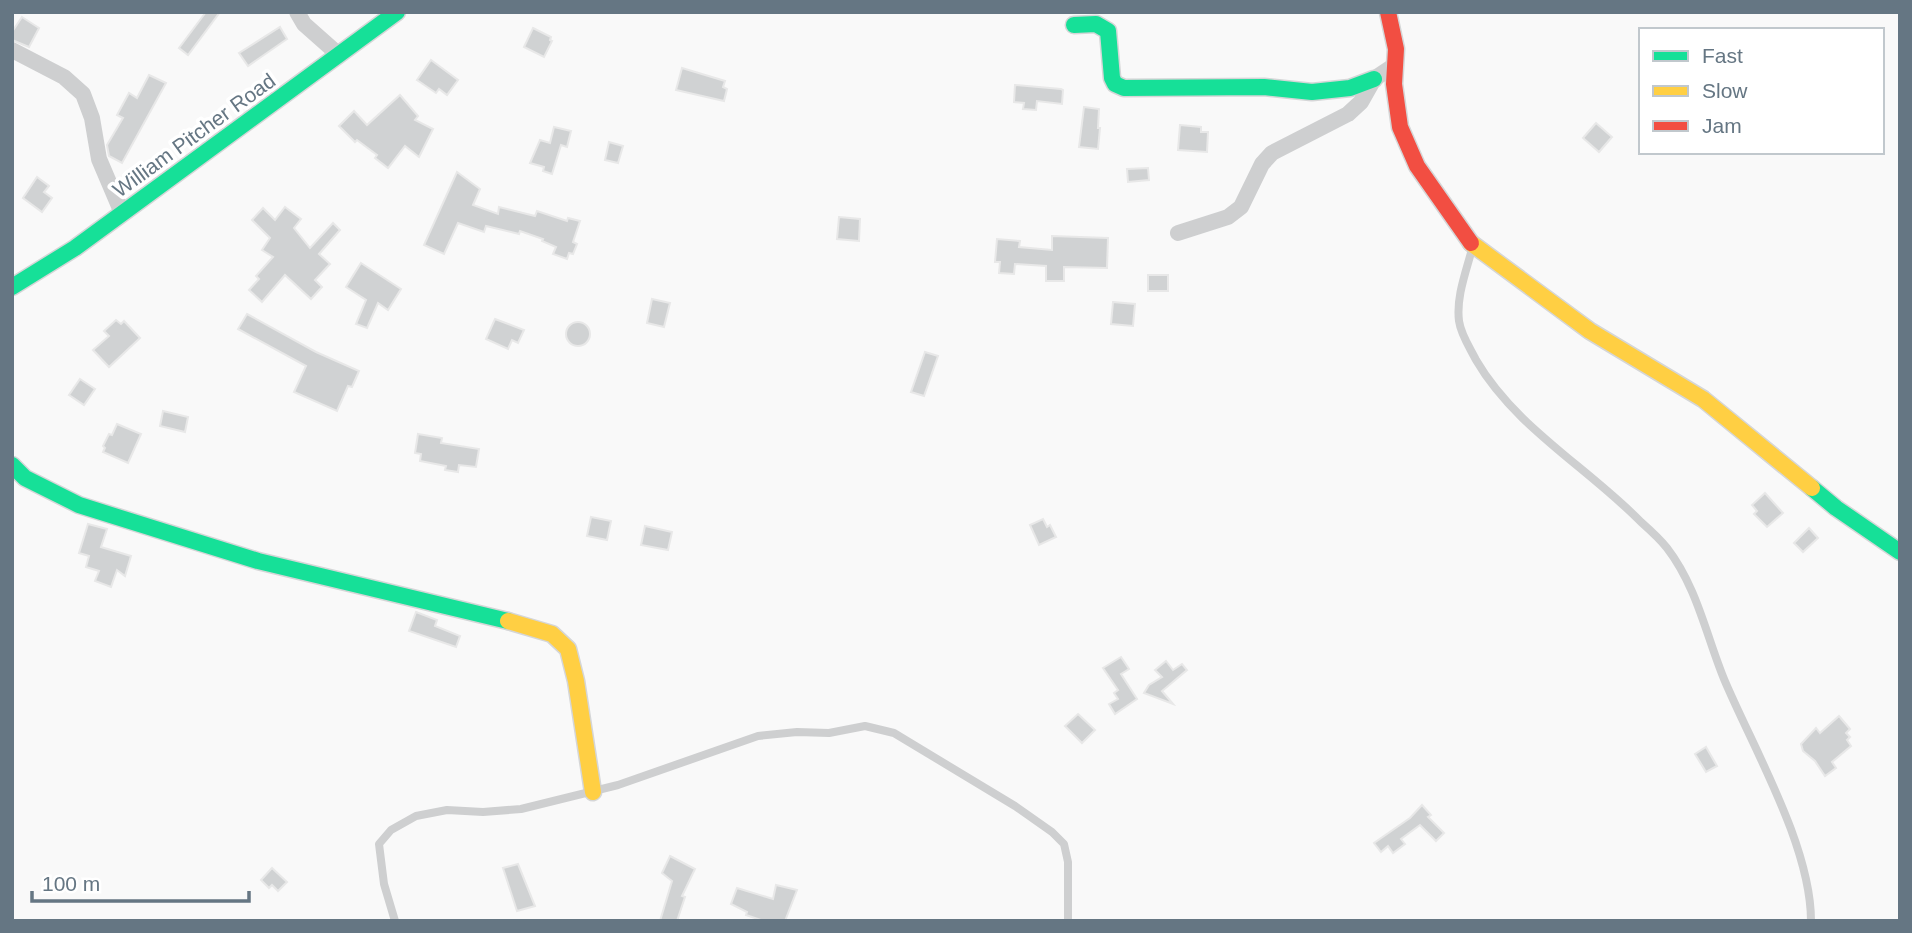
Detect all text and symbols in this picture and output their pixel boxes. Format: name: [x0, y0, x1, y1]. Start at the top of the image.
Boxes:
legend: [1639, 28, 1884, 154]
text: Fast: [1702, 44, 1743, 67]
street label: William Pitcher Road: [108, 68, 280, 202]
text: Slow: [1702, 79, 1748, 102]
text: Jam: [1702, 114, 1742, 137]
scale bar: [32, 860, 248, 904]
text: 100 m: [42, 872, 100, 895]

